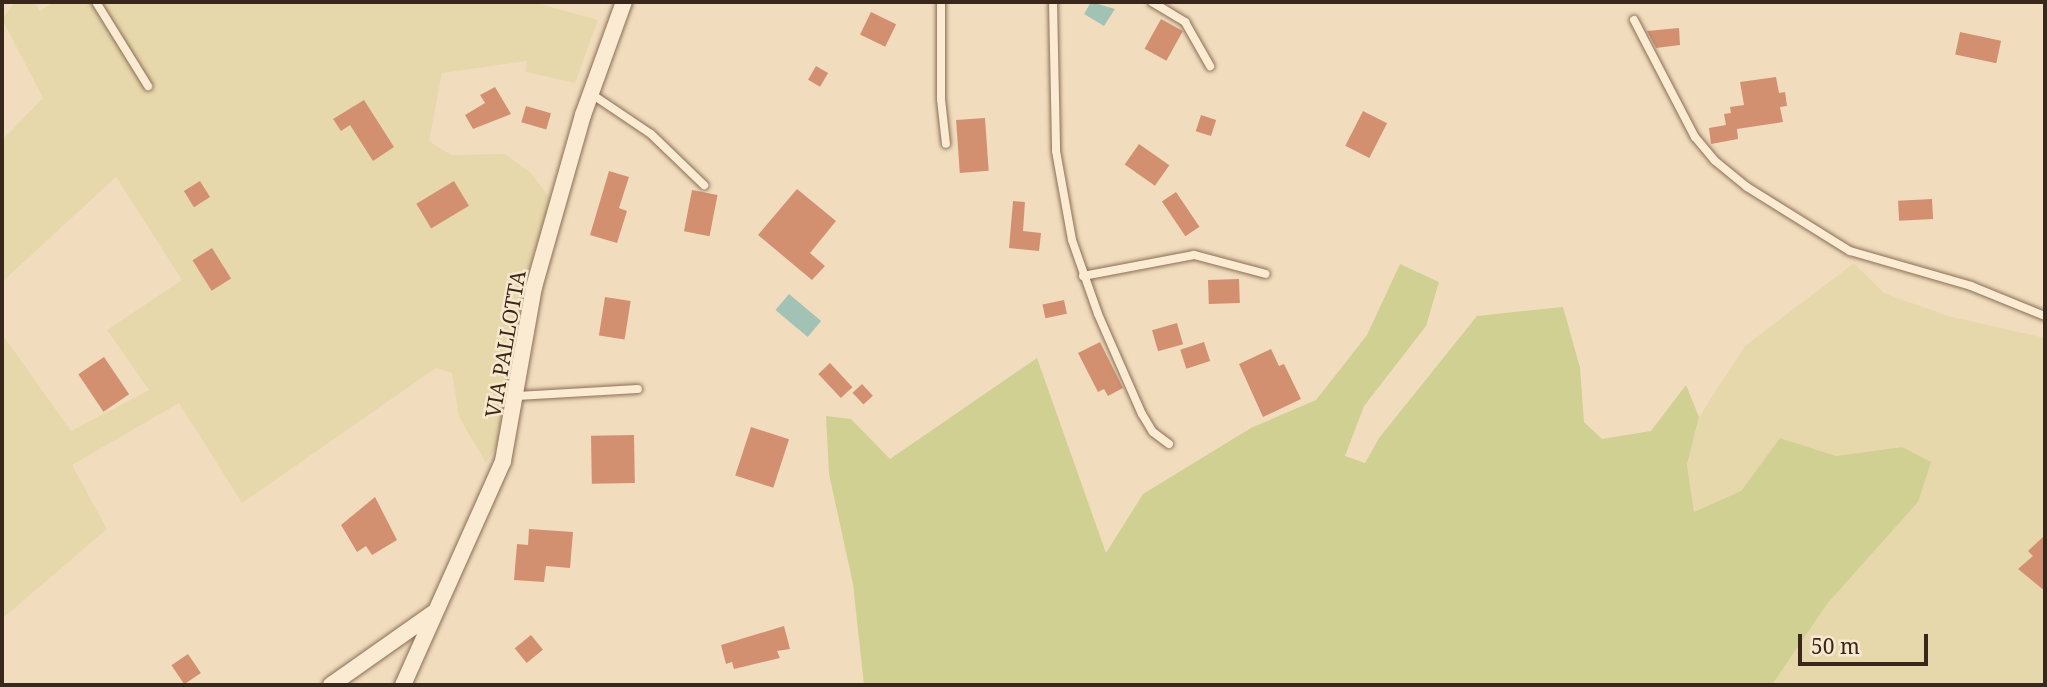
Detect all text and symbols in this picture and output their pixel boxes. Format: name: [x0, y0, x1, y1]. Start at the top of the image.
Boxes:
street label: VIA PALLOTTA: [480, 268, 530, 420]
scale bar: [1802, 620, 1932, 664]
text: 50 m: [1811, 632, 1860, 660]

